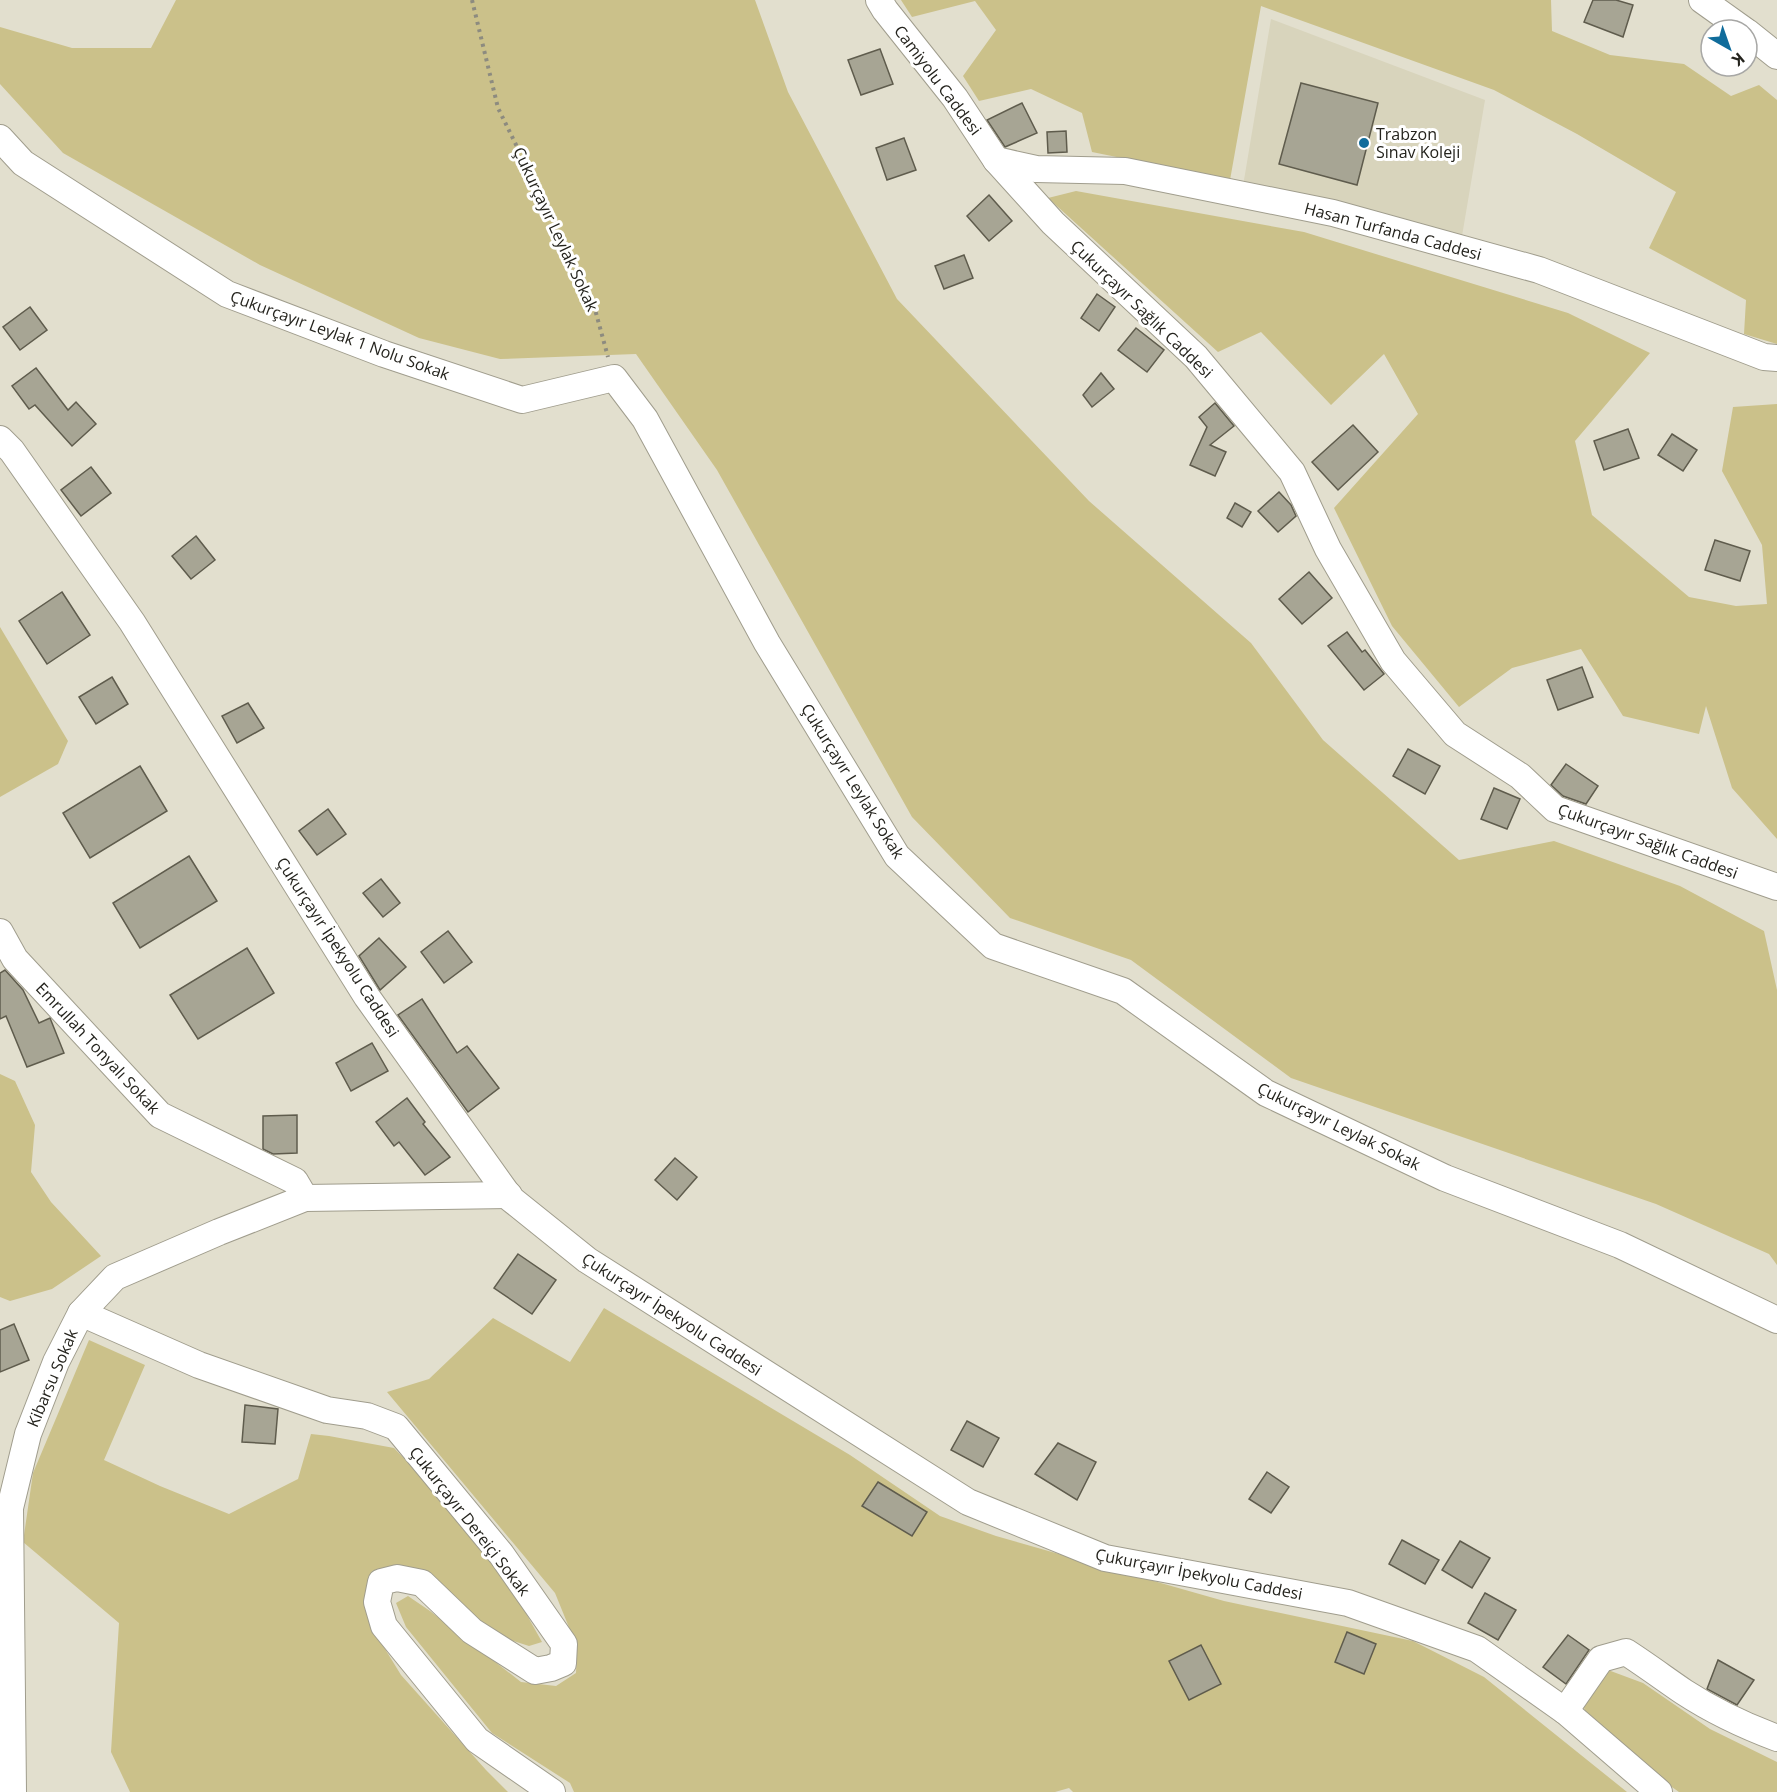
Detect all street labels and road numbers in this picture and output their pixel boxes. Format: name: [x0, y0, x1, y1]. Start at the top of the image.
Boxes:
street label: Camiyolu Caddesi: [889, 20, 987, 140]
street label: Çukurçayır Leylak Sokak: [508, 143, 604, 315]
street label: Hasan Turfanda Caddesi: [1302, 197, 1484, 265]
street label: Çukurçayır Sağlık Caddesi: [1066, 235, 1218, 383]
street label: Çukurçayır Leylak 1 Nolu Sokak: [227, 285, 453, 385]
street label: Çukurçayır Leylak Sokak: [796, 699, 910, 863]
street label: Çukurçayır Sağlık Caddesi: [1555, 798, 1741, 884]
street label: Çukurçayır İpekyolu Caddesi: [271, 853, 405, 1041]
street label: Emrullah Tonyalı Sokak: [31, 977, 165, 1119]
street label: Çukurçayır Leylak Sokak: [1254, 1077, 1425, 1175]
street label: Çukurçayır İpekyolu Caddesi: [578, 1247, 766, 1381]
street label: Kibarsu Sokak: [21, 1325, 83, 1431]
street label: Çukurçayır Dereiçi Sokak: [405, 1442, 536, 1601]
street label: Çukurçayır İpekyolu Caddesi: [1094, 1543, 1304, 1605]

